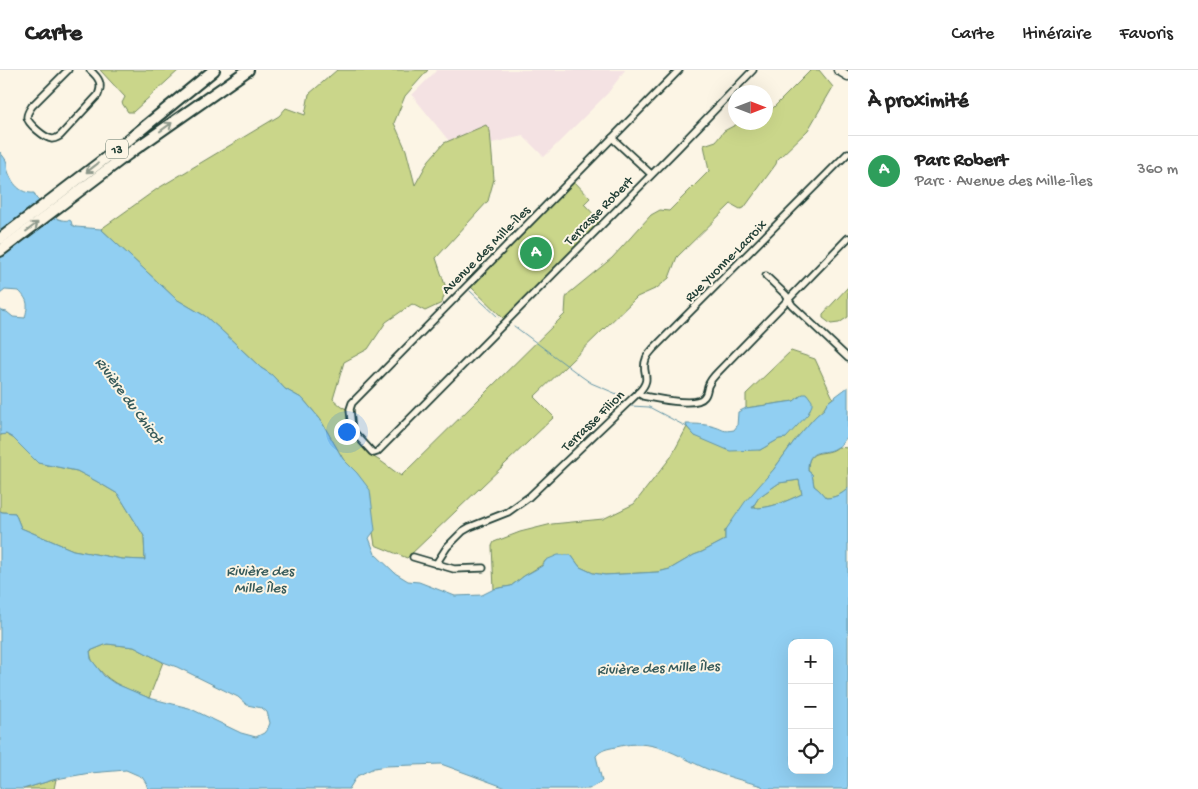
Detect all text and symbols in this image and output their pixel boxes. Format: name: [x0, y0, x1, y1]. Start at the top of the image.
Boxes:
text: Carte: [25, 20, 82, 49]
text: Carte: [951, 24, 994, 45]
text: Itinéraire: [1022, 24, 1092, 45]
text: Favoris: [1120, 24, 1173, 45]
north arrow: [728, 85, 773, 130]
text: À proximité: [868, 90, 969, 115]
one-way arrow: [159, 122, 172, 133]
road number: 13: [106, 140, 128, 158]
text: Parc Robert: [915, 150, 1008, 173]
text: A: [879, 161, 889, 180]
text: 360 m: [1137, 161, 1178, 180]
one-way arrow: [86, 163, 99, 174]
street label: Terrasse Robert: [561, 173, 639, 251]
text: Parc · Avenue des Mille-Îles: [915, 173, 1092, 192]
street label: Avenue des Mille-Îles: [439, 202, 535, 299]
street label: Rue Yvonne-Lacroix: [682, 217, 772, 307]
one-way arrow: [25, 221, 38, 232]
pin: A: [520, 234, 552, 272]
water label: Rivière du Chicot: [90, 355, 168, 450]
street label: Terrasse Filion: [558, 387, 629, 457]
your location: [334, 419, 360, 445]
water label: Rivière des Mille Îles: [226, 563, 295, 598]
map controls: [788, 639, 833, 774]
button: +: [788, 639, 833, 684]
water label: Rivière des Mille Îles: [596, 658, 721, 680]
button: −: [788, 684, 833, 729]
button: locate: [788, 729, 833, 774]

